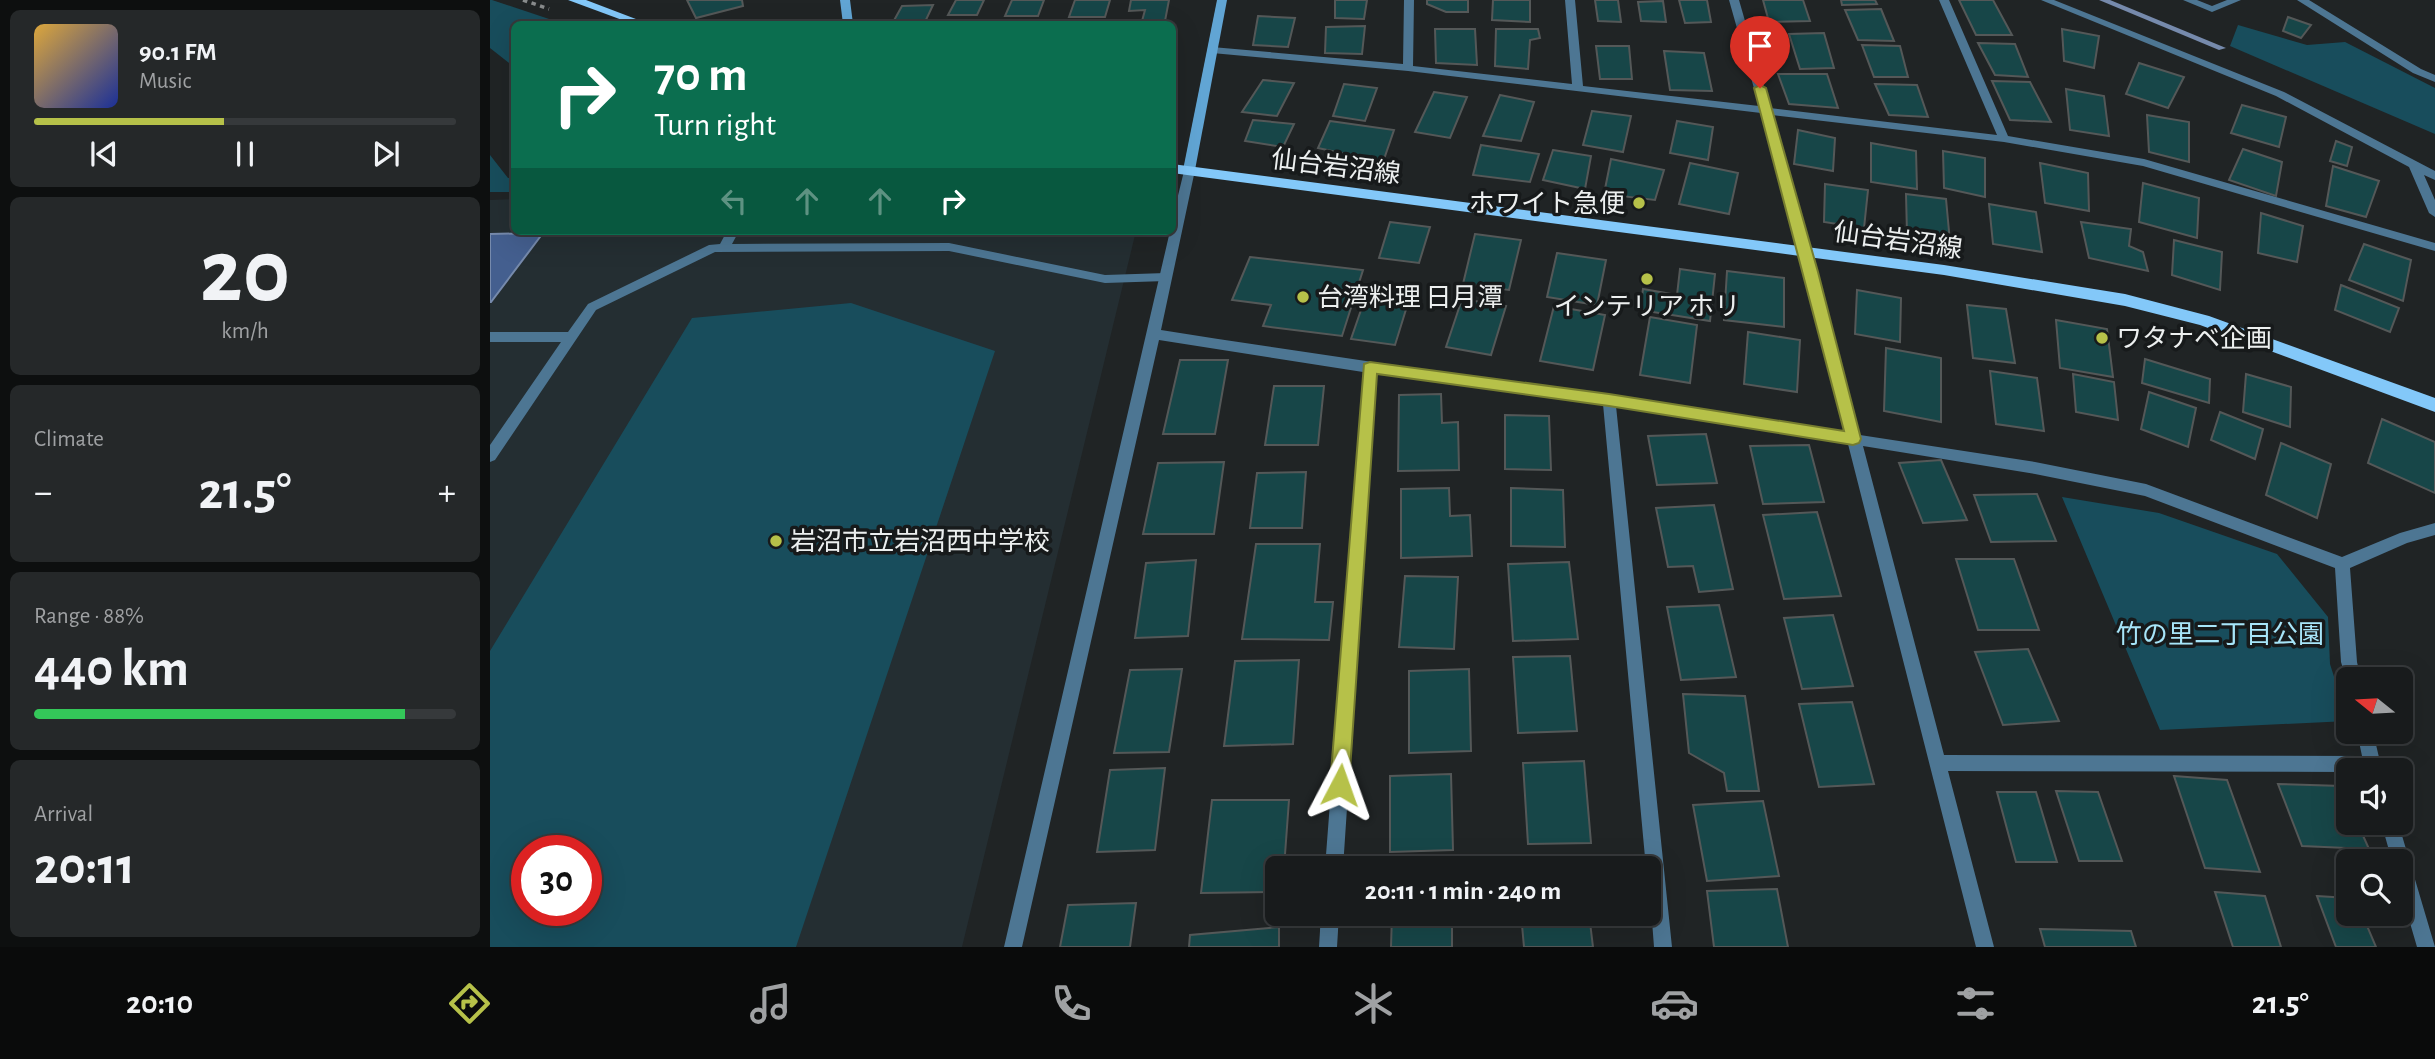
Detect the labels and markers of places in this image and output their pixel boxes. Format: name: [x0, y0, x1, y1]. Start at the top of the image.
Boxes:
pin: [1730, 16, 1790, 88]
place label: ホワイト急便: [1469, 190, 1625, 217]
marker: ホワイト急便: [1631, 195, 1647, 211]
marker: インテリア ホリ: [1639, 271, 1655, 287]
place label: 台湾料理 日月潭: [1317, 284, 1503, 311]
marker: 台湾料理 日月潭: [1295, 289, 1311, 305]
place label: インテリア ホリ: [1554, 294, 1740, 320]
place label: ワタナベ企画: [2116, 325, 2272, 352]
marker: ワタナベ企画: [2094, 330, 2110, 346]
place label: 岩沼市立岩沼西中学校: [790, 527, 1050, 555]
marker: 岩沼市立岩沼西中学校: [768, 533, 784, 549]

